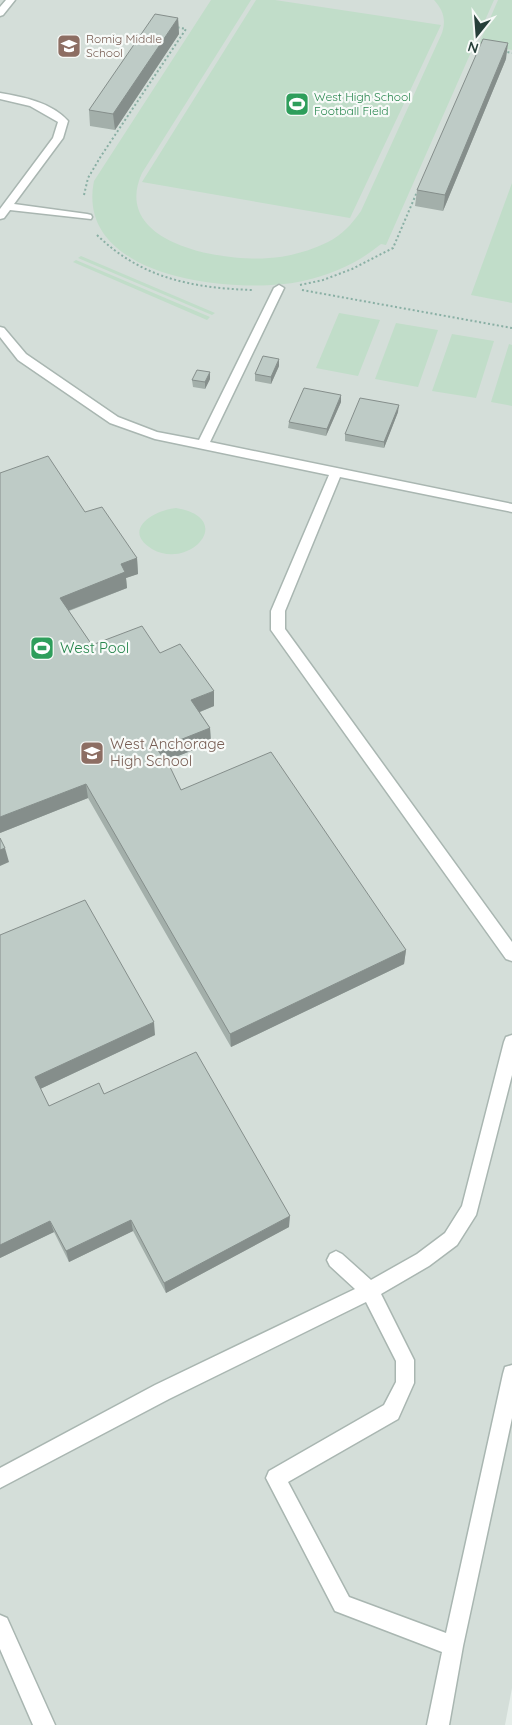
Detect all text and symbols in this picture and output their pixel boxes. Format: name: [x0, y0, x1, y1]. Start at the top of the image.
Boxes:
north arrow: [452, 10, 502, 60]
place label: Romig Middle School: [86, 31, 162, 60]
school or university icon: Romig Middle School: [56, 33, 82, 59]
text: N: [466, 37, 481, 58]
place label: West High School Football Field: [314, 89, 411, 118]
sports icon: West High School Football Field: [284, 91, 310, 117]
sports icon: West Pool: [29, 635, 55, 661]
place label: West Pool: [60, 638, 129, 657]
place label: West Anchorage High School: [110, 734, 225, 770]
school or university icon: West Anchorage High School: [79, 740, 105, 766]

